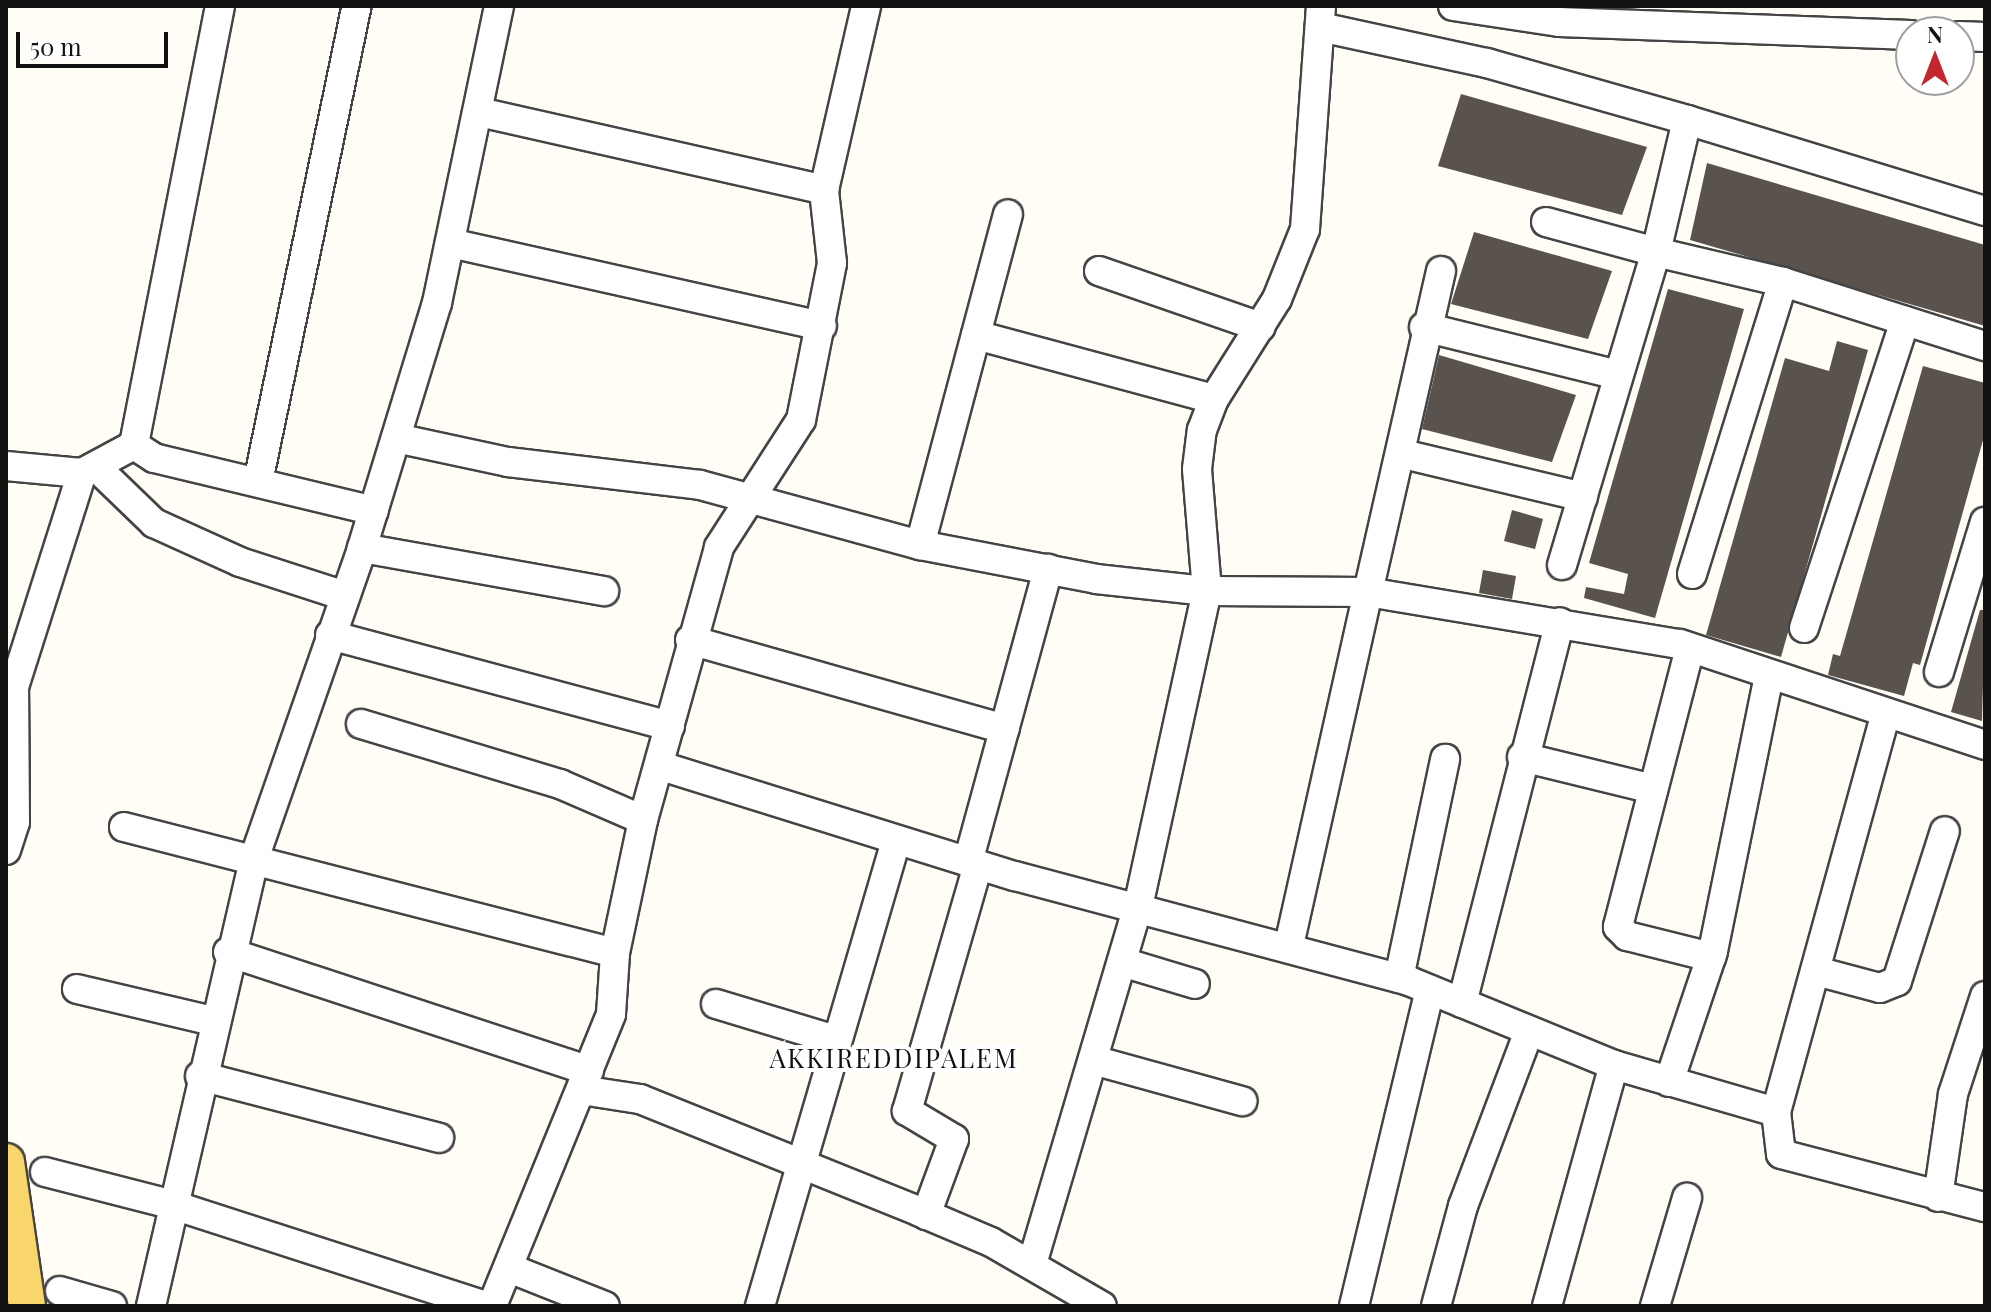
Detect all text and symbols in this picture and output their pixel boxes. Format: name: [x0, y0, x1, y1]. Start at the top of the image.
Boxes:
scale bar: [20, 16, 172, 66]
north arrow: [1895, 16, 1975, 96]
text: N: [1927, 19, 1943, 49]
text: 50 m: [30, 30, 82, 62]
district label: AKKIREDDIPALEM: [769, 1042, 1019, 1074]

